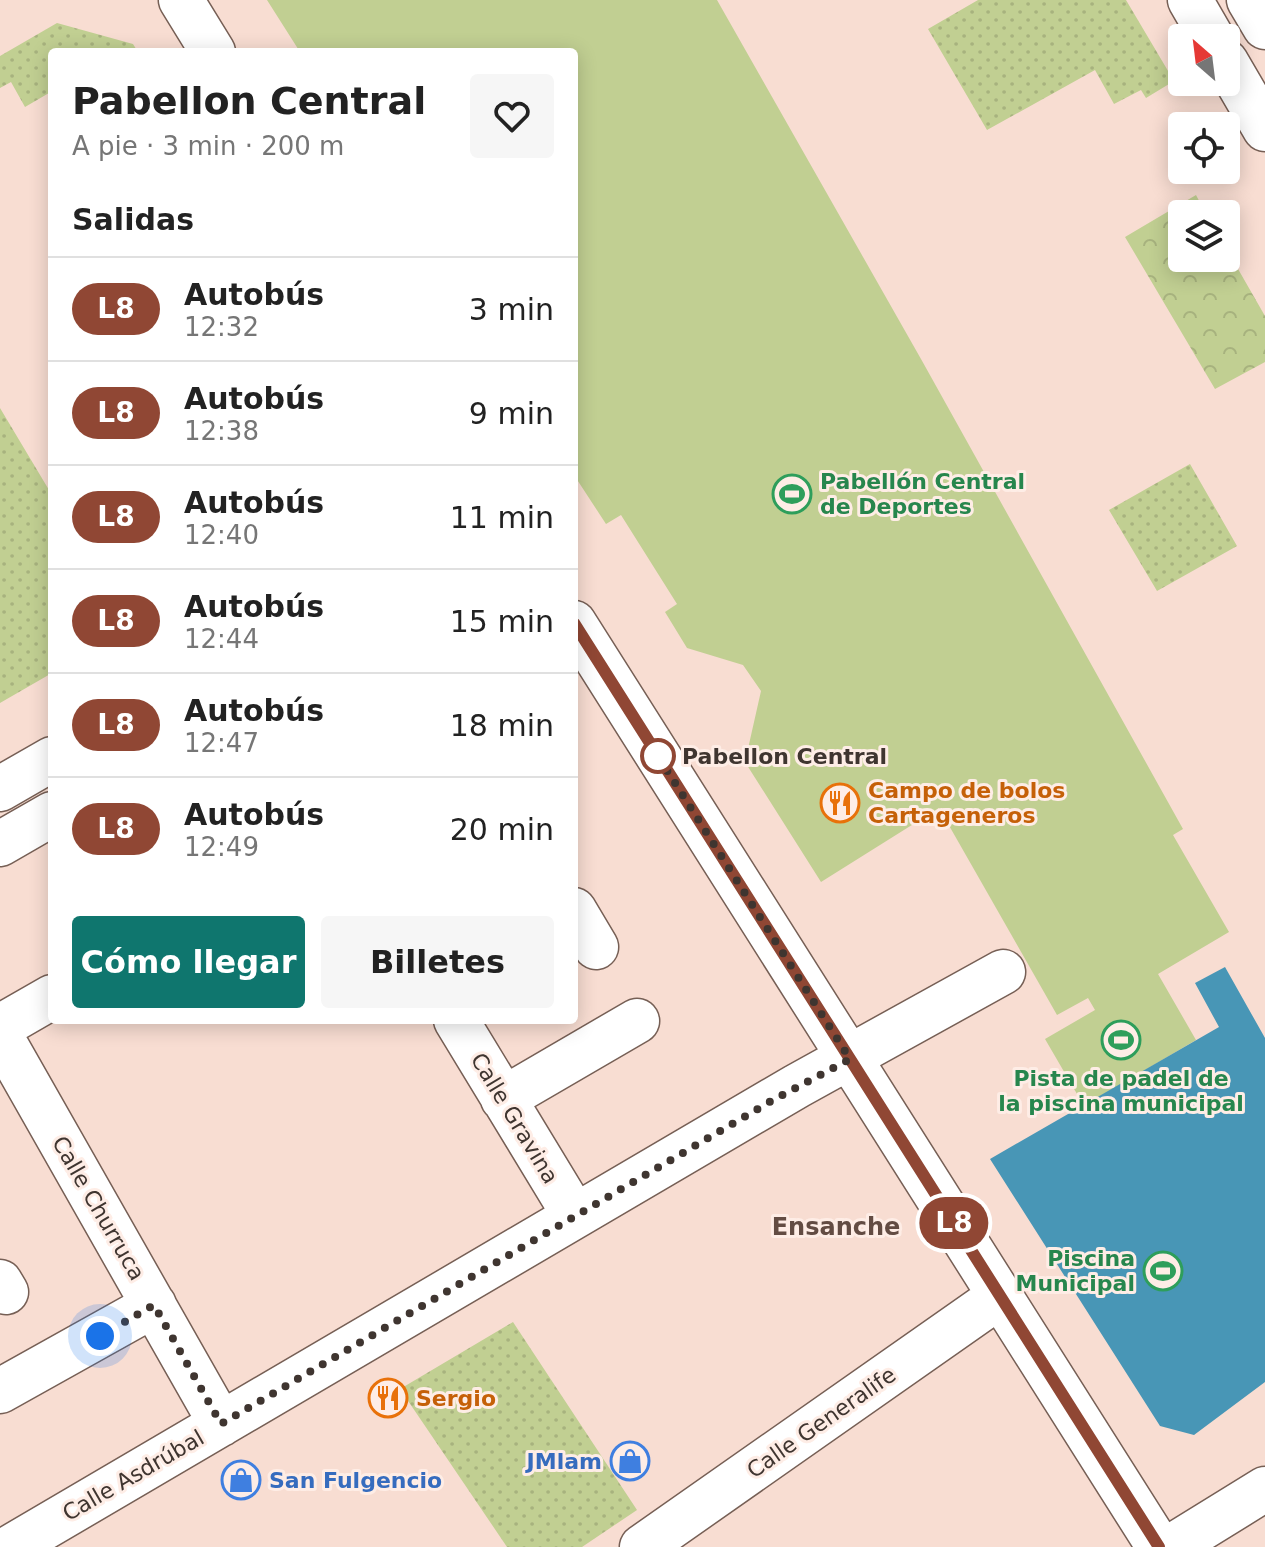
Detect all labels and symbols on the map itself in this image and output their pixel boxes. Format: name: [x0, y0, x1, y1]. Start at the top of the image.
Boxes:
north arrow: [1168, 24, 1240, 96]
place label: Pabellón Central de Deportes: [820, 469, 1025, 519]
sports icon: Pabellón Central de Deportes: [771, 473, 813, 515]
marker: Pabellon Central: [641, 739, 675, 773]
place label: Pabellon Central: [682, 744, 887, 769]
place label: Campo de bolos Cartageneros: [868, 778, 1065, 828]
restaurant icon: Campo de bolos Cartageneros: [819, 782, 861, 824]
sports icon: Pista de padel de la piscina municipal: [1100, 1019, 1142, 1061]
street label: Calle Gravina: [466, 1049, 563, 1188]
place label: Pista de padel de la piscina municipal: [998, 1066, 1244, 1116]
street label: Calle Churruca: [47, 1132, 150, 1285]
line badge: L8: [918, 1197, 990, 1249]
district label: Ensanche: [772, 1213, 900, 1241]
place label: Piscina Municipal: [1016, 1246, 1135, 1296]
sports icon: Piscina Municipal: [1142, 1250, 1184, 1292]
your location: [80, 1316, 120, 1356]
street label: Calle Generalife: [742, 1362, 900, 1483]
restaurant icon: Sergio: [367, 1377, 409, 1419]
place label: Sergio: [416, 1386, 496, 1411]
street label: Calle Asdrúbal: [58, 1425, 208, 1526]
shop icon: JMlam: [609, 1440, 651, 1482]
place label: JMlam: [525, 1449, 602, 1474]
shop icon: San Fulgencio: [220, 1459, 262, 1501]
place label: San Fulgencio: [269, 1468, 442, 1493]

